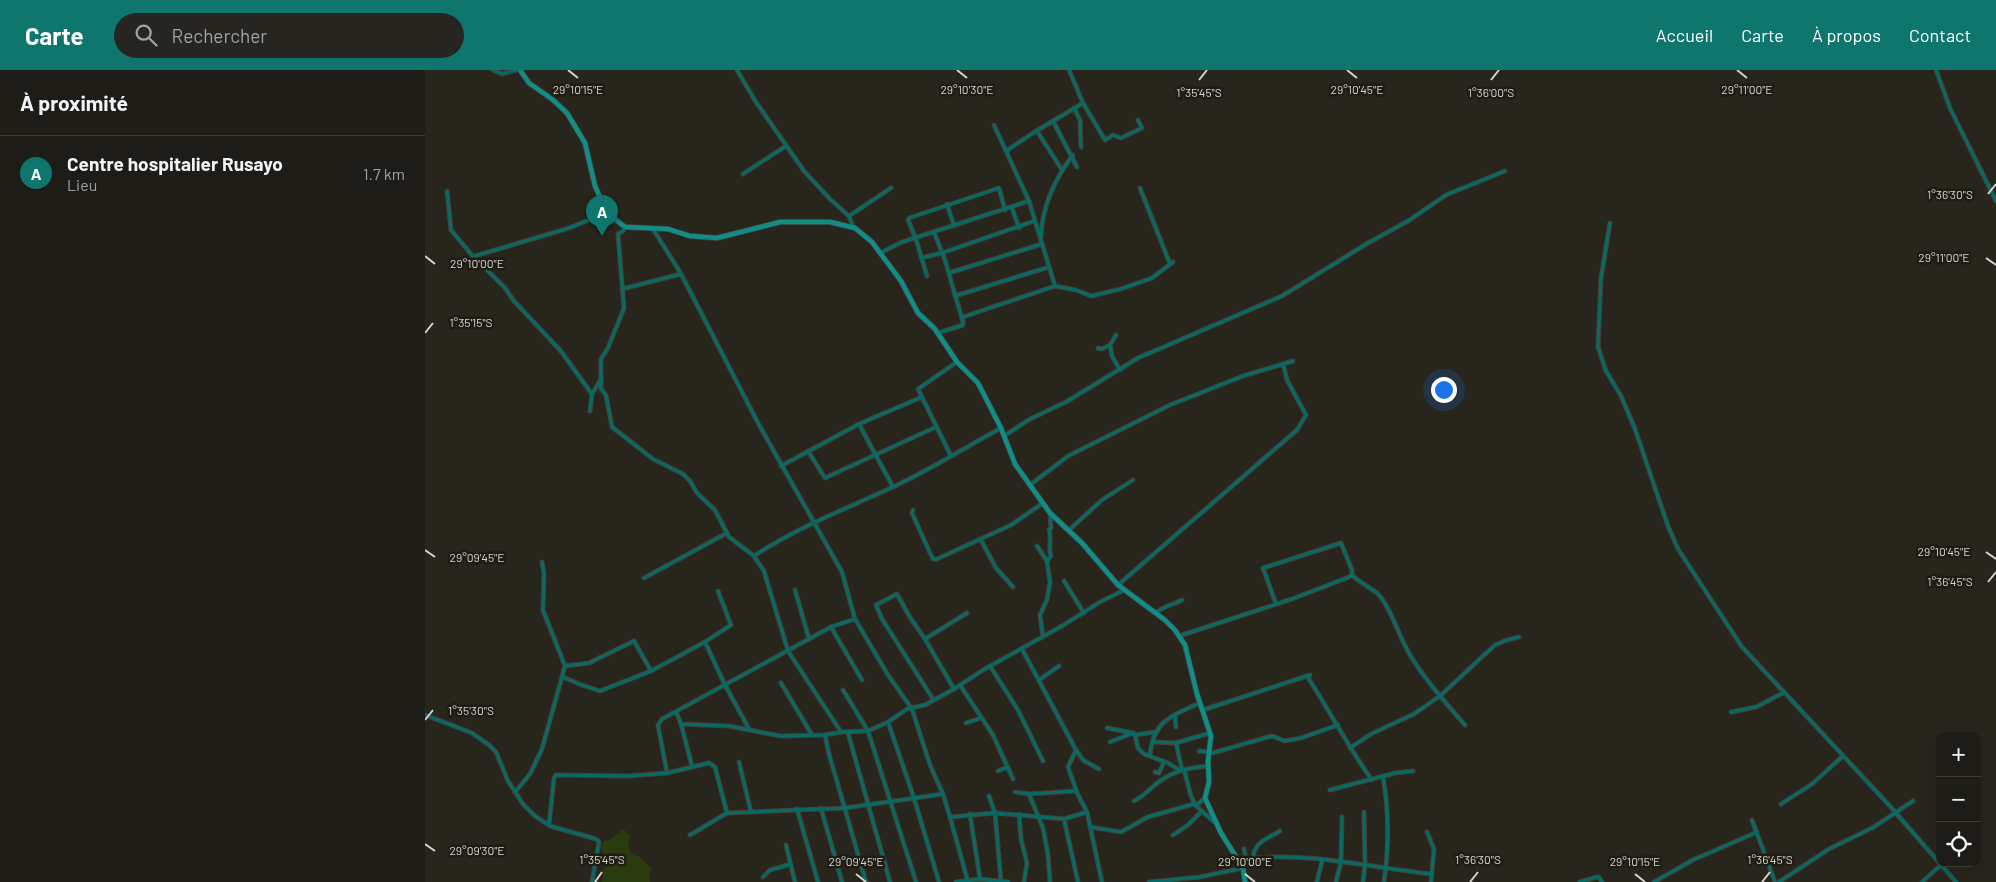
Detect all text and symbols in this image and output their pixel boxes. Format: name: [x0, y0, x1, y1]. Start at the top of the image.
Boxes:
search box: [114, 13, 464, 58]
text: Carte: [25, 21, 84, 50]
icon: search: [132, 21, 160, 49]
text: Rechercher: [172, 24, 267, 47]
text: Accueil: [1656, 24, 1713, 46]
text: Carte: [1741, 24, 1784, 46]
text: À propos: [1812, 24, 1881, 46]
text: Contact: [1909, 24, 1971, 46]
text: 29°10'15"E: [553, 82, 603, 96]
text: 29°10'30"E: [940, 82, 994, 96]
text: 29°10'45"E: [1331, 82, 1383, 96]
text: 29°11'00"E: [1721, 82, 1773, 96]
text: 1°35'45"S: [1176, 85, 1222, 99]
text: 1°36'00"S: [1468, 85, 1514, 99]
text: À proximité: [20, 90, 128, 115]
text: Centre hospitalier Rusayo: [67, 152, 283, 175]
text: A: [31, 164, 41, 183]
text: 1.7 km: [363, 164, 405, 183]
text: Lieu: [67, 175, 97, 194]
text: 1°36'30"S: [1927, 187, 1973, 201]
pin: A: [586, 195, 618, 236]
text: 29°11'00"E: [1918, 250, 1970, 264]
text: 29°10'00"E: [450, 256, 504, 270]
text: 1°35'15"S: [449, 315, 493, 329]
your location: [1431, 377, 1457, 403]
text: 29°10'45"E: [1918, 544, 1970, 558]
text: 29°09'45"E: [450, 550, 504, 564]
text: 1°36'45"S: [1927, 574, 1973, 588]
text: 1°35'30"S: [448, 703, 494, 717]
map controls: [1936, 732, 1981, 867]
button: +: [1936, 732, 1981, 777]
button: −: [1936, 777, 1981, 822]
button: locate: [1936, 822, 1981, 867]
text: 29°09'30"E: [449, 843, 505, 857]
text: 1°35'45"S: [579, 852, 625, 866]
text: 1°36'30"S: [1455, 852, 1501, 866]
text: 1°36'45"S: [1747, 852, 1793, 866]
text: 29°09'45"E: [829, 854, 883, 868]
text: 29°10'00"E: [1218, 854, 1272, 868]
text: 29°10'15"E: [1610, 854, 1660, 868]

